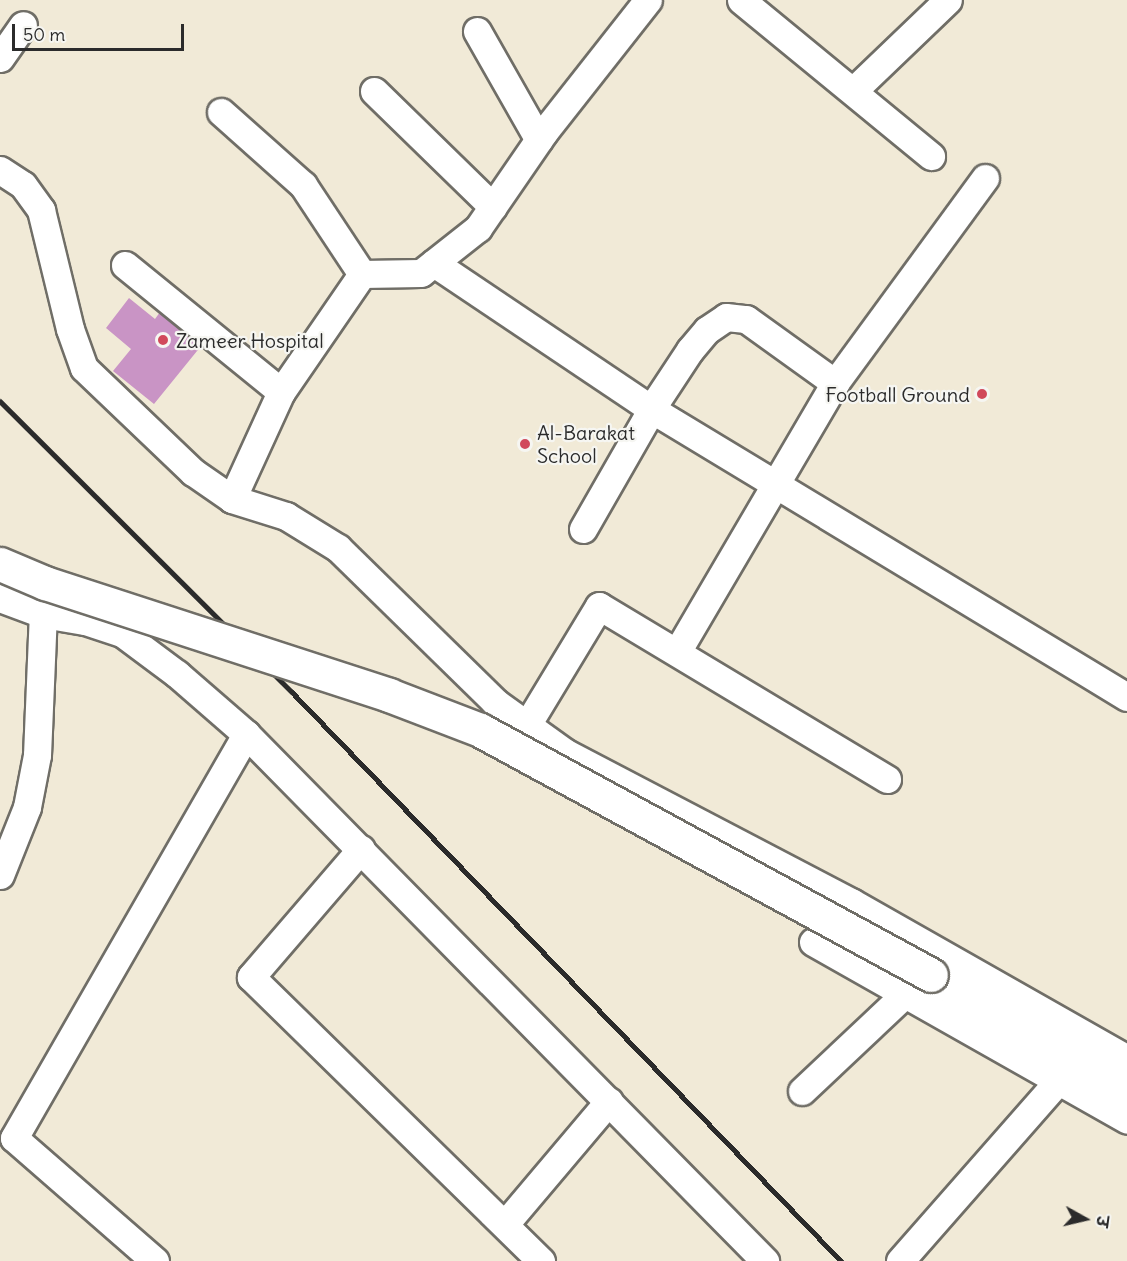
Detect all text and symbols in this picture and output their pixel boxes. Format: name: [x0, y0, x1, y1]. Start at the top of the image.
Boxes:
scale bar: [15, 12, 188, 50]
text: 50 m: [23, 23, 65, 46]
place label: Zameer Hospital: [176, 328, 324, 352]
marker: Zameer Hospital: [154, 331, 172, 349]
place label: Football Ground: [826, 382, 970, 406]
marker: Football Ground: [975, 387, 989, 401]
place label: Al-Barakat School: [537, 420, 635, 467]
marker: Al-Barakat School: [518, 437, 532, 451]
north arrow: [1055, 1189, 1115, 1249]
text: उ: [1092, 1215, 1113, 1228]

